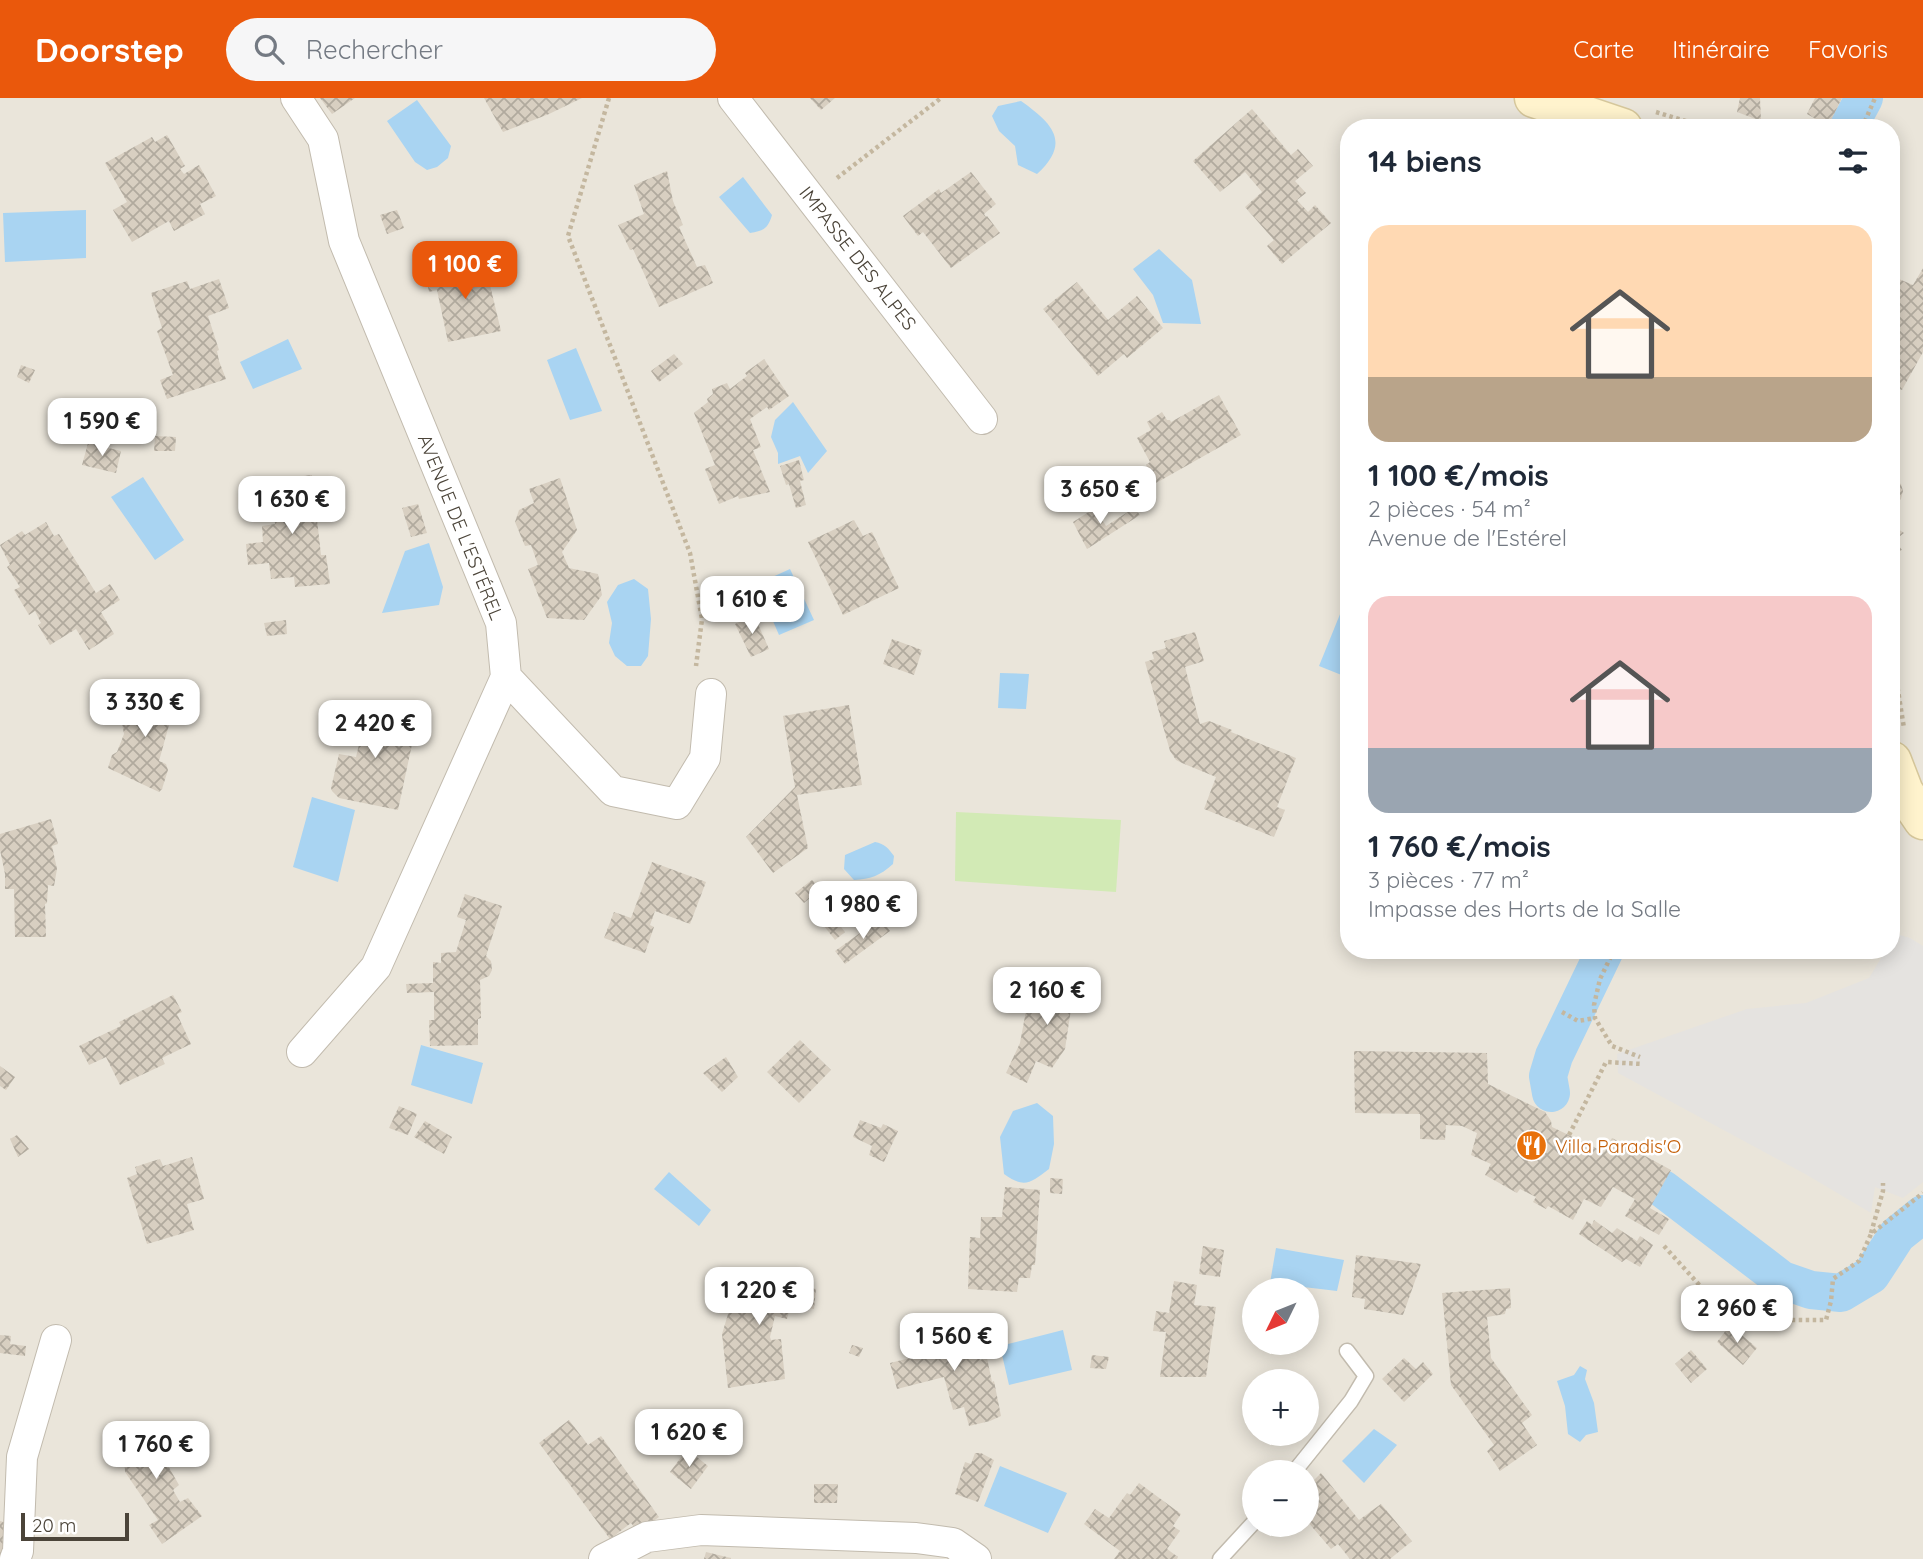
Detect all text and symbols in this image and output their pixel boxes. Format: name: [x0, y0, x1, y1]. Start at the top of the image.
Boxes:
search box: [226, 18, 716, 81]
text: Doorstep: [35, 29, 184, 70]
icon: search: [250, 30, 288, 68]
text: Rechercher: [306, 33, 443, 66]
text: Carte: [1573, 34, 1634, 64]
text: Itinéraire: [1672, 34, 1770, 64]
text: Favoris: [1808, 34, 1888, 64]
text: 14 biens: [1368, 142, 1482, 180]
icon: filters: [1834, 142, 1872, 180]
street label: IMPASSE DES ALPES: [794, 181, 922, 335]
pin: 1 100 €: [400, 242, 530, 301]
text: 1 100 €: [428, 249, 502, 278]
icon: home: [1557, 271, 1683, 397]
pin: 1 590 €: [37, 398, 167, 458]
text: 1 590 €: [64, 406, 140, 435]
street label: AVENUE DE L'ESTÉREL: [413, 431, 509, 623]
text: 1 100 €/mois: [1368, 456, 1549, 494]
pin: 3 650 €: [1035, 466, 1165, 526]
text: 3 650 €: [1060, 474, 1140, 503]
pin: 1 630 €: [227, 476, 357, 536]
text: 1 630 €: [254, 484, 330, 513]
text: 2 pièces · 54 m²: [1368, 494, 1531, 523]
text: Avenue de l'Estérel: [1368, 523, 1567, 552]
pin: 1 610 €: [687, 576, 817, 636]
text: 1 610 €: [716, 584, 788, 613]
icon: home: [1557, 642, 1683, 768]
pin: 3 330 €: [80, 680, 210, 739]
text: 3 330 €: [106, 687, 184, 716]
pin: 2 420 €: [310, 700, 440, 760]
text: 2 420 €: [334, 708, 416, 737]
text: 1 760 €/mois: [1368, 827, 1551, 865]
text: 3 pièces · 77 m²: [1368, 865, 1529, 894]
pin: 1 980 €: [798, 882, 928, 941]
text: 1 980 €: [825, 889, 901, 918]
text: Impasse des Horts de la Salle: [1368, 894, 1681, 923]
pin: 2 160 €: [982, 968, 1112, 1027]
text: 2 160 €: [1009, 975, 1085, 1004]
restaurant icon: Villa Paradis'O: [1515, 1129, 1549, 1163]
place label: Villa Paradis'O: [1555, 1134, 1681, 1158]
pin: 1 220 €: [694, 1268, 824, 1327]
text: 1 220 €: [721, 1275, 797, 1304]
north arrow: [1242, 1278, 1320, 1354]
map controls: [1242, 1278, 1319, 1537]
pin: 2 960 €: [1672, 1286, 1802, 1345]
text: 2 960 €: [1697, 1293, 1777, 1322]
pin: 1 560 €: [889, 1314, 1019, 1373]
text: 1 560 €: [916, 1321, 992, 1350]
button: +: [1242, 1369, 1319, 1446]
pin: 1 620 €: [624, 1410, 754, 1469]
text: 1 620 €: [651, 1417, 727, 1446]
pin: 1 760 €: [91, 1422, 221, 1481]
text: 1 760 €: [118, 1429, 194, 1458]
button: −: [1242, 1460, 1319, 1537]
scale bar: [21, 1510, 130, 1542]
text: 20 m: [32, 1513, 76, 1537]

